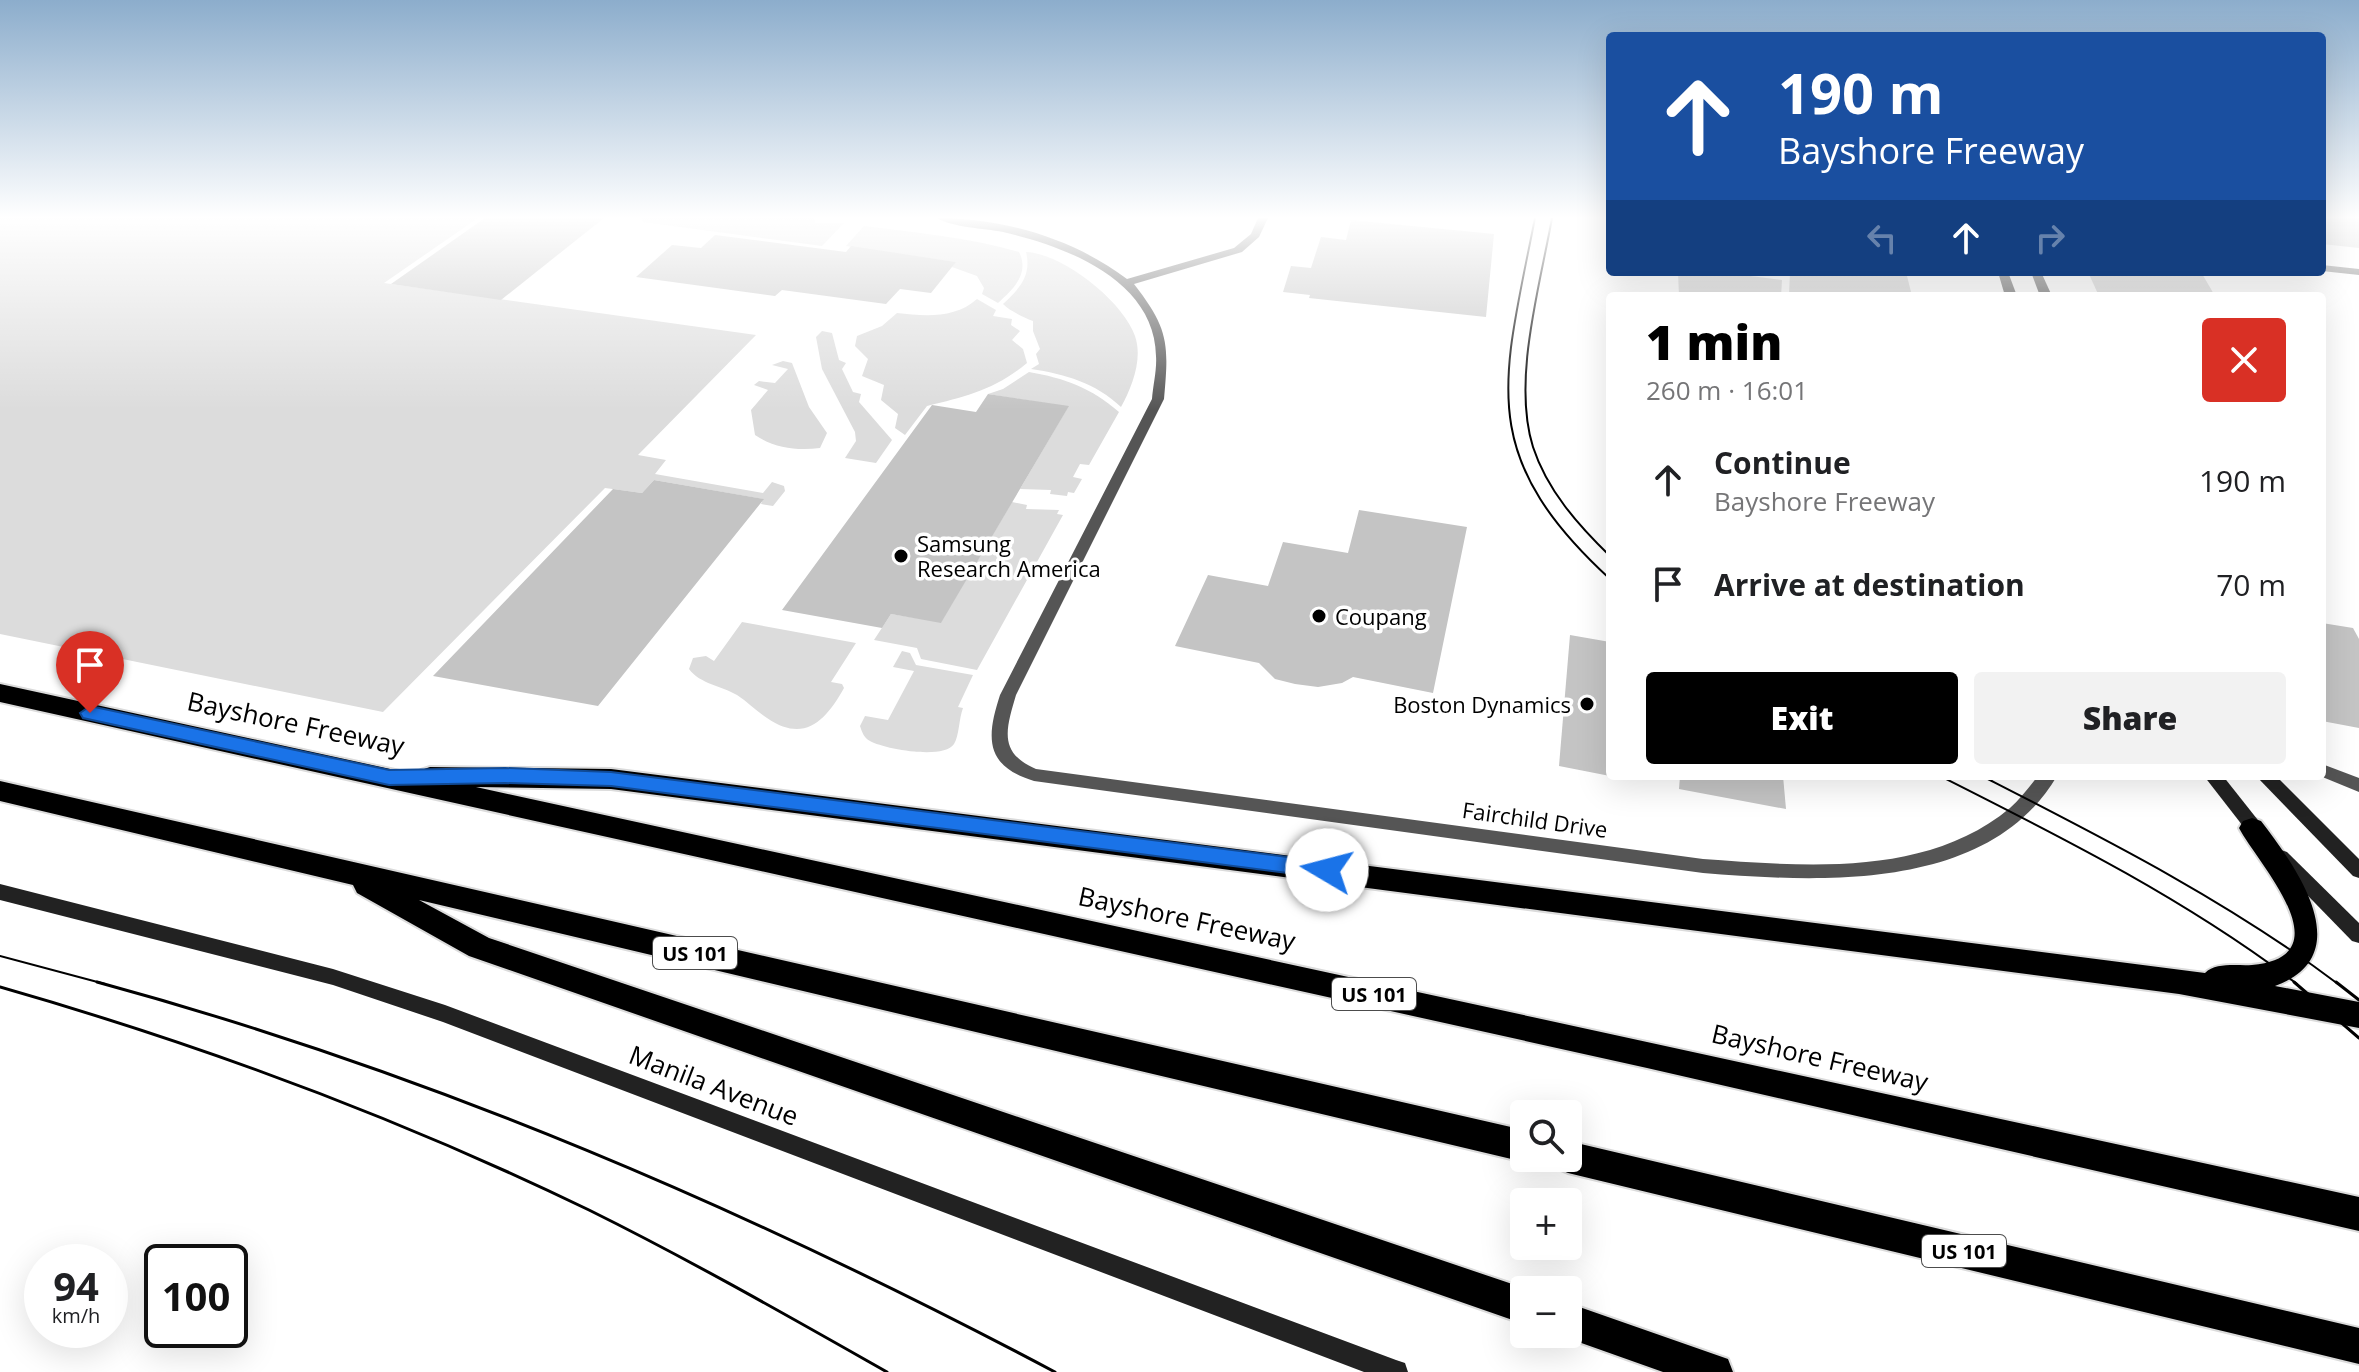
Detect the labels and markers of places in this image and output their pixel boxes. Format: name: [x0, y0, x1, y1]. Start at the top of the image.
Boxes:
place label: Samsung Research America: [917, 528, 1101, 583]
marker: Samsung Research America: [892, 547, 910, 565]
place label: Coupang: [1335, 601, 1427, 631]
marker: Coupang: [1310, 607, 1328, 625]
pin: [56, 631, 124, 713]
place label: Boston Dynamics: [1393, 689, 1571, 719]
marker: Boston Dynamics: [1578, 695, 1596, 713]

